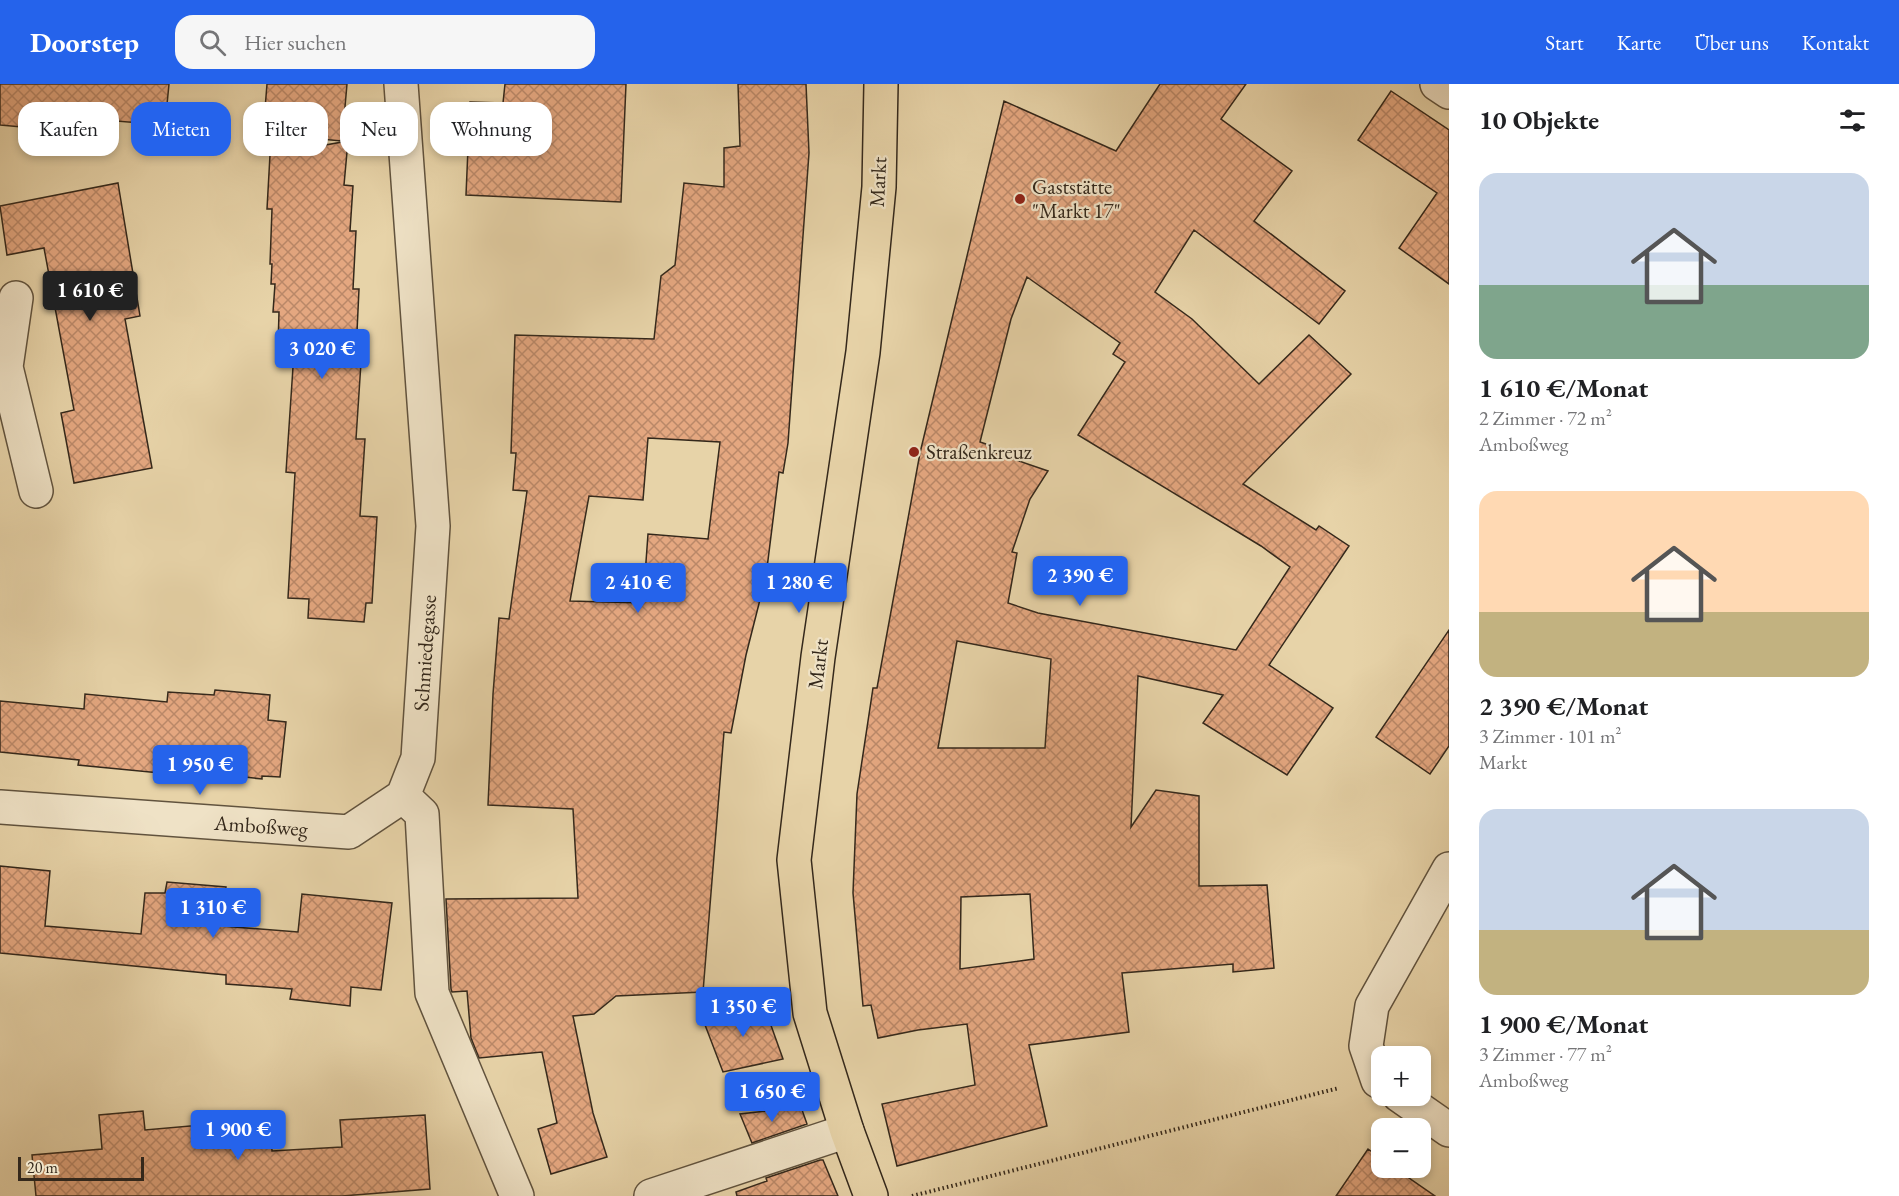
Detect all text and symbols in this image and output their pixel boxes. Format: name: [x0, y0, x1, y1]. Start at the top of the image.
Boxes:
search box: [175, 15, 595, 69]
text: Doorstep: [30, 24, 139, 60]
icon: search: [196, 26, 229, 59]
text: Hier suchen: [244, 28, 347, 57]
text: Start: [1545, 29, 1584, 56]
text: Karte: [1617, 29, 1661, 56]
text: Über uns: [1694, 29, 1769, 56]
text: Kontakt: [1802, 29, 1869, 56]
chip: Kaufen: [18, 102, 119, 156]
chip: Mieten: [131, 102, 231, 156]
chip: Filter: [243, 102, 328, 156]
chip: Neu: [340, 102, 418, 156]
chip: Wohnung: [430, 102, 552, 156]
text: 10 Objekte: [1479, 103, 1599, 137]
icon: filters: [1836, 104, 1869, 137]
street label: Markt: [863, 156, 892, 208]
place label: Gaststätte "Markt 17": [1032, 173, 1121, 224]
marker: Gaststätte "Markt 17": [1013, 192, 1027, 206]
icon: home: [1620, 212, 1728, 320]
pin: 1 610 €: [35, 271, 145, 322]
text: 1 610 €: [57, 277, 123, 303]
pin: 3 020 €: [267, 329, 377, 380]
text: 3 020 €: [289, 335, 355, 361]
text: 1 610 €/Monat: [1479, 371, 1648, 405]
text: 2 Zimmer · 72 m²: [1479, 405, 1612, 431]
text: Amboßweg: [1479, 431, 1568, 457]
place label: Straßenkreuz: [926, 438, 1032, 465]
marker: Straßenkreuz: [907, 445, 921, 459]
icon: home: [1620, 530, 1728, 638]
pin: 2 390 €: [1025, 556, 1135, 607]
text: 2 390 €: [1047, 562, 1113, 588]
pin: 2 410 €: [583, 563, 693, 614]
pin: 1 280 €: [744, 563, 854, 614]
text: 2 410 €: [605, 569, 671, 595]
text: 1 280 €: [766, 569, 832, 595]
street label: Schmiedegasse: [407, 594, 442, 712]
street label: Markt: [801, 637, 834, 691]
text: 2 390 €/Monat: [1479, 689, 1648, 723]
text: 3 Zimmer · 101 m²: [1479, 723, 1622, 749]
pin: 1 950 €: [145, 745, 255, 796]
text: Markt: [1479, 749, 1527, 775]
text: 1 950 €: [167, 751, 233, 777]
street label: Amboßweg: [212, 809, 310, 842]
icon: home: [1620, 848, 1728, 956]
pin: 1 310 €: [158, 888, 268, 939]
text: 1 310 €: [180, 894, 246, 920]
pin: 1 350 €: [688, 987, 798, 1038]
text: 1 350 €: [710, 993, 776, 1019]
text: 1 900 €/Monat: [1479, 1007, 1648, 1041]
text: 3 Zimmer · 77 m²: [1479, 1041, 1612, 1067]
map controls: [1371, 1046, 1431, 1178]
button: +: [1371, 1046, 1431, 1106]
text: Amboßweg: [1479, 1067, 1568, 1093]
pin: 1 650 €: [717, 1072, 827, 1123]
text: 1 650 €: [739, 1078, 805, 1104]
pin: 1 900 €: [183, 1110, 293, 1161]
text: 1 900 €: [205, 1116, 271, 1142]
button: −: [1371, 1118, 1431, 1178]
scale bar: [18, 1154, 144, 1182]
text: 20 m: [27, 1157, 58, 1178]

